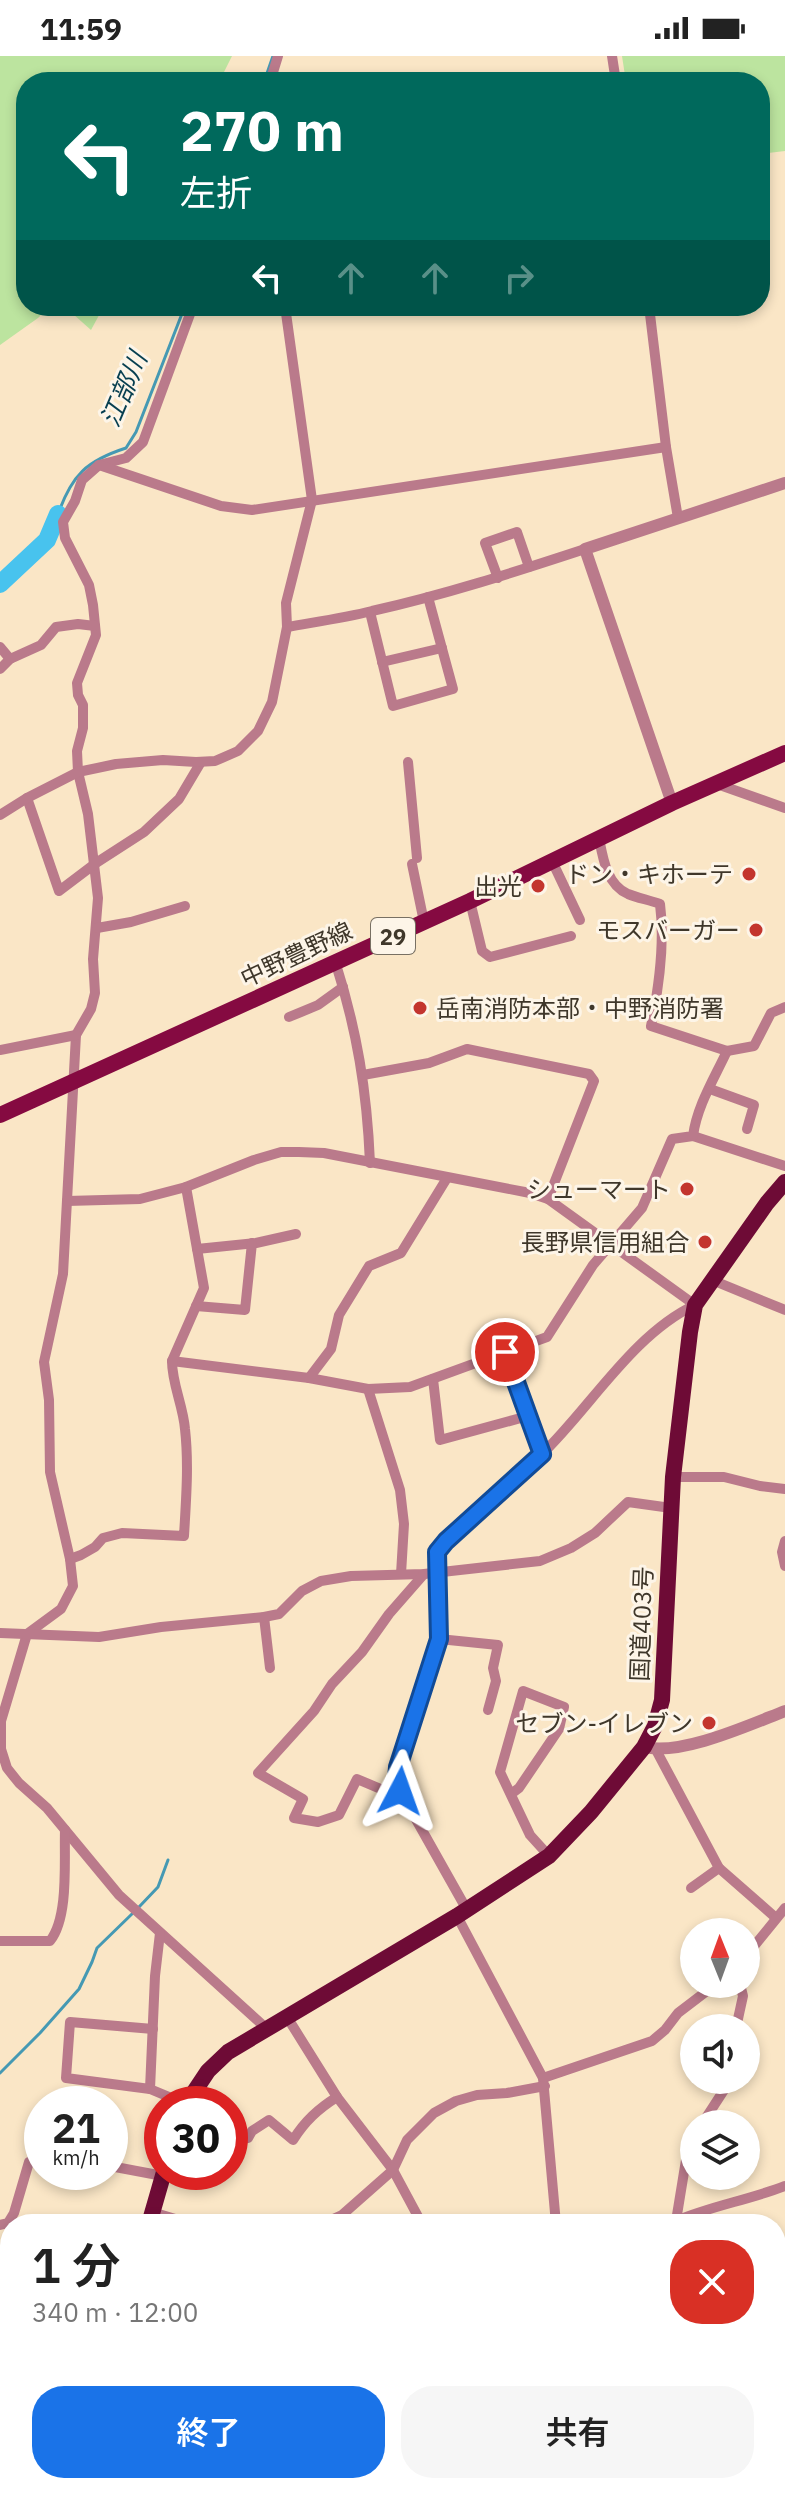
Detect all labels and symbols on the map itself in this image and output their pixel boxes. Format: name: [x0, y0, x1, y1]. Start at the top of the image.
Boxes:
water label: 江部川: [92, 344, 155, 432]
place label: ドン・キホーテ: [565, 858, 733, 890]
marker: ドン・キホーテ: [740, 865, 758, 883]
place label: 出光: [474, 870, 522, 902]
marker: 出光: [529, 877, 547, 895]
street label: 中野豊野線: [235, 914, 357, 994]
place label: モスバーガー: [596, 914, 740, 946]
road number: 29: [371, 918, 415, 954]
marker: モスバーガー: [747, 921, 765, 939]
place label: 岳南消防本部・中野消防署: [436, 992, 724, 1024]
marker: 岳南消防本部・中野消防署: [411, 999, 429, 1017]
place label: シューマート: [527, 1173, 671, 1205]
marker: シューマート: [678, 1180, 696, 1198]
place label: 長野県信用組合: [521, 1226, 689, 1258]
marker: 長野県信用組合: [696, 1233, 714, 1251]
pin: [471, 1318, 539, 1386]
street label: 国道403号: [623, 1566, 659, 1682]
place label: セブン-イレブン: [515, 1707, 693, 1739]
marker: セブン-イレブン: [700, 1714, 718, 1732]
position arrow: [358, 1749, 442, 1833]
north arrow: [680, 1918, 760, 1998]
speed limit sign: 30: [144, 2086, 248, 2190]

